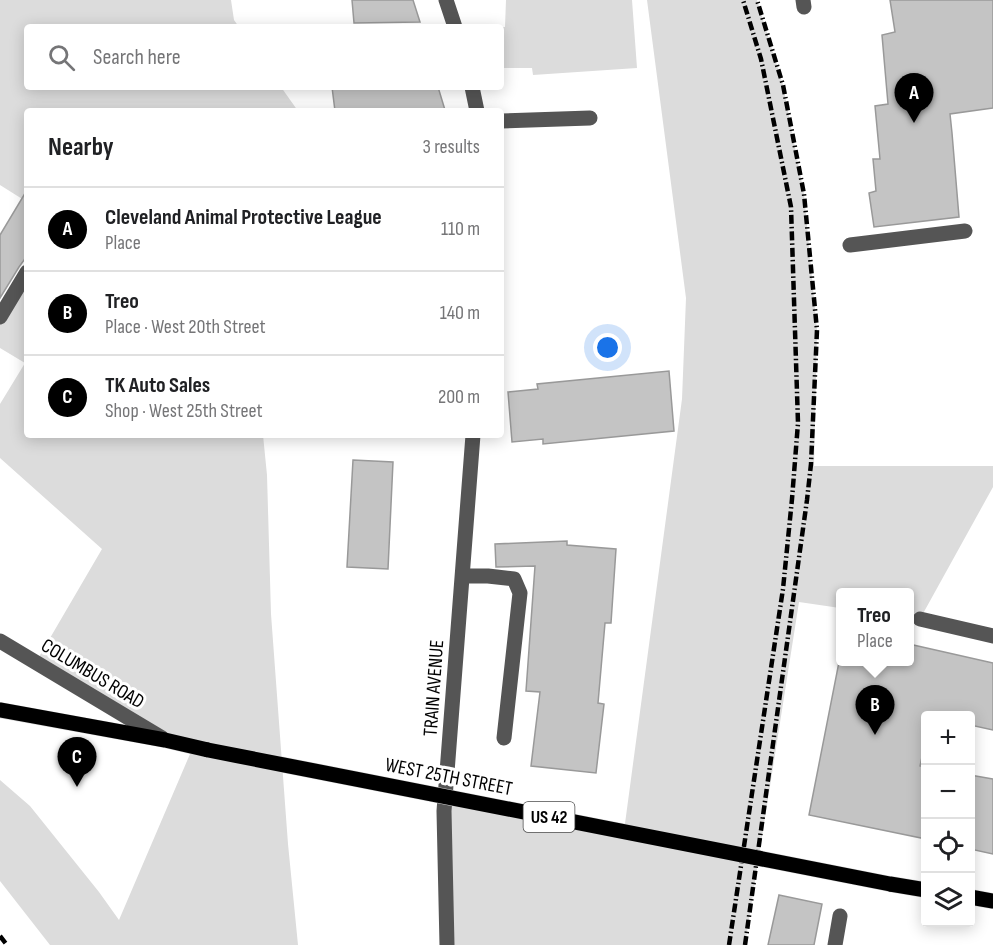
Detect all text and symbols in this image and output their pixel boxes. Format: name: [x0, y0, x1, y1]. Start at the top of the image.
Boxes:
search box: [24, 24, 504, 90]
icon: search: [45, 41, 78, 74]
text: Search here: [93, 44, 180, 71]
pin: A: [894, 74, 934, 123]
text: Nearby: [48, 132, 114, 163]
text: 3 results: [423, 135, 480, 159]
text: Cleveland Animal Protective League: [105, 204, 382, 231]
text: A: [63, 217, 72, 241]
text: 110 m: [441, 217, 480, 241]
text: Place: [105, 231, 141, 255]
text: Treo: [105, 288, 139, 315]
text: B: [63, 301, 72, 325]
text: 140 m: [440, 301, 480, 325]
text: Place · West 20th Street: [105, 315, 266, 339]
your location: [593, 333, 622, 362]
text: TK Auto Sales: [105, 372, 210, 399]
text: C: [62, 385, 73, 409]
text: 200 m: [438, 385, 480, 409]
text: Shop · West 25th Street: [105, 399, 263, 423]
popup: [836, 588, 914, 666]
text: Treo: [857, 602, 891, 629]
text: Place: [857, 629, 893, 653]
street label: COLUMBUS ROAD: [37, 634, 148, 714]
street label: TRAIN AVENUE: [419, 639, 449, 737]
pin: B: [856, 686, 894, 735]
map controls: [921, 711, 975, 927]
button: +: [921, 711, 975, 765]
pin: C: [58, 738, 97, 787]
street label: WEST 25TH STREET: [383, 753, 514, 801]
button: −: [921, 765, 975, 819]
road number: US 42: [524, 802, 574, 832]
button: locate: [921, 819, 975, 873]
button: layers: [921, 873, 975, 927]

